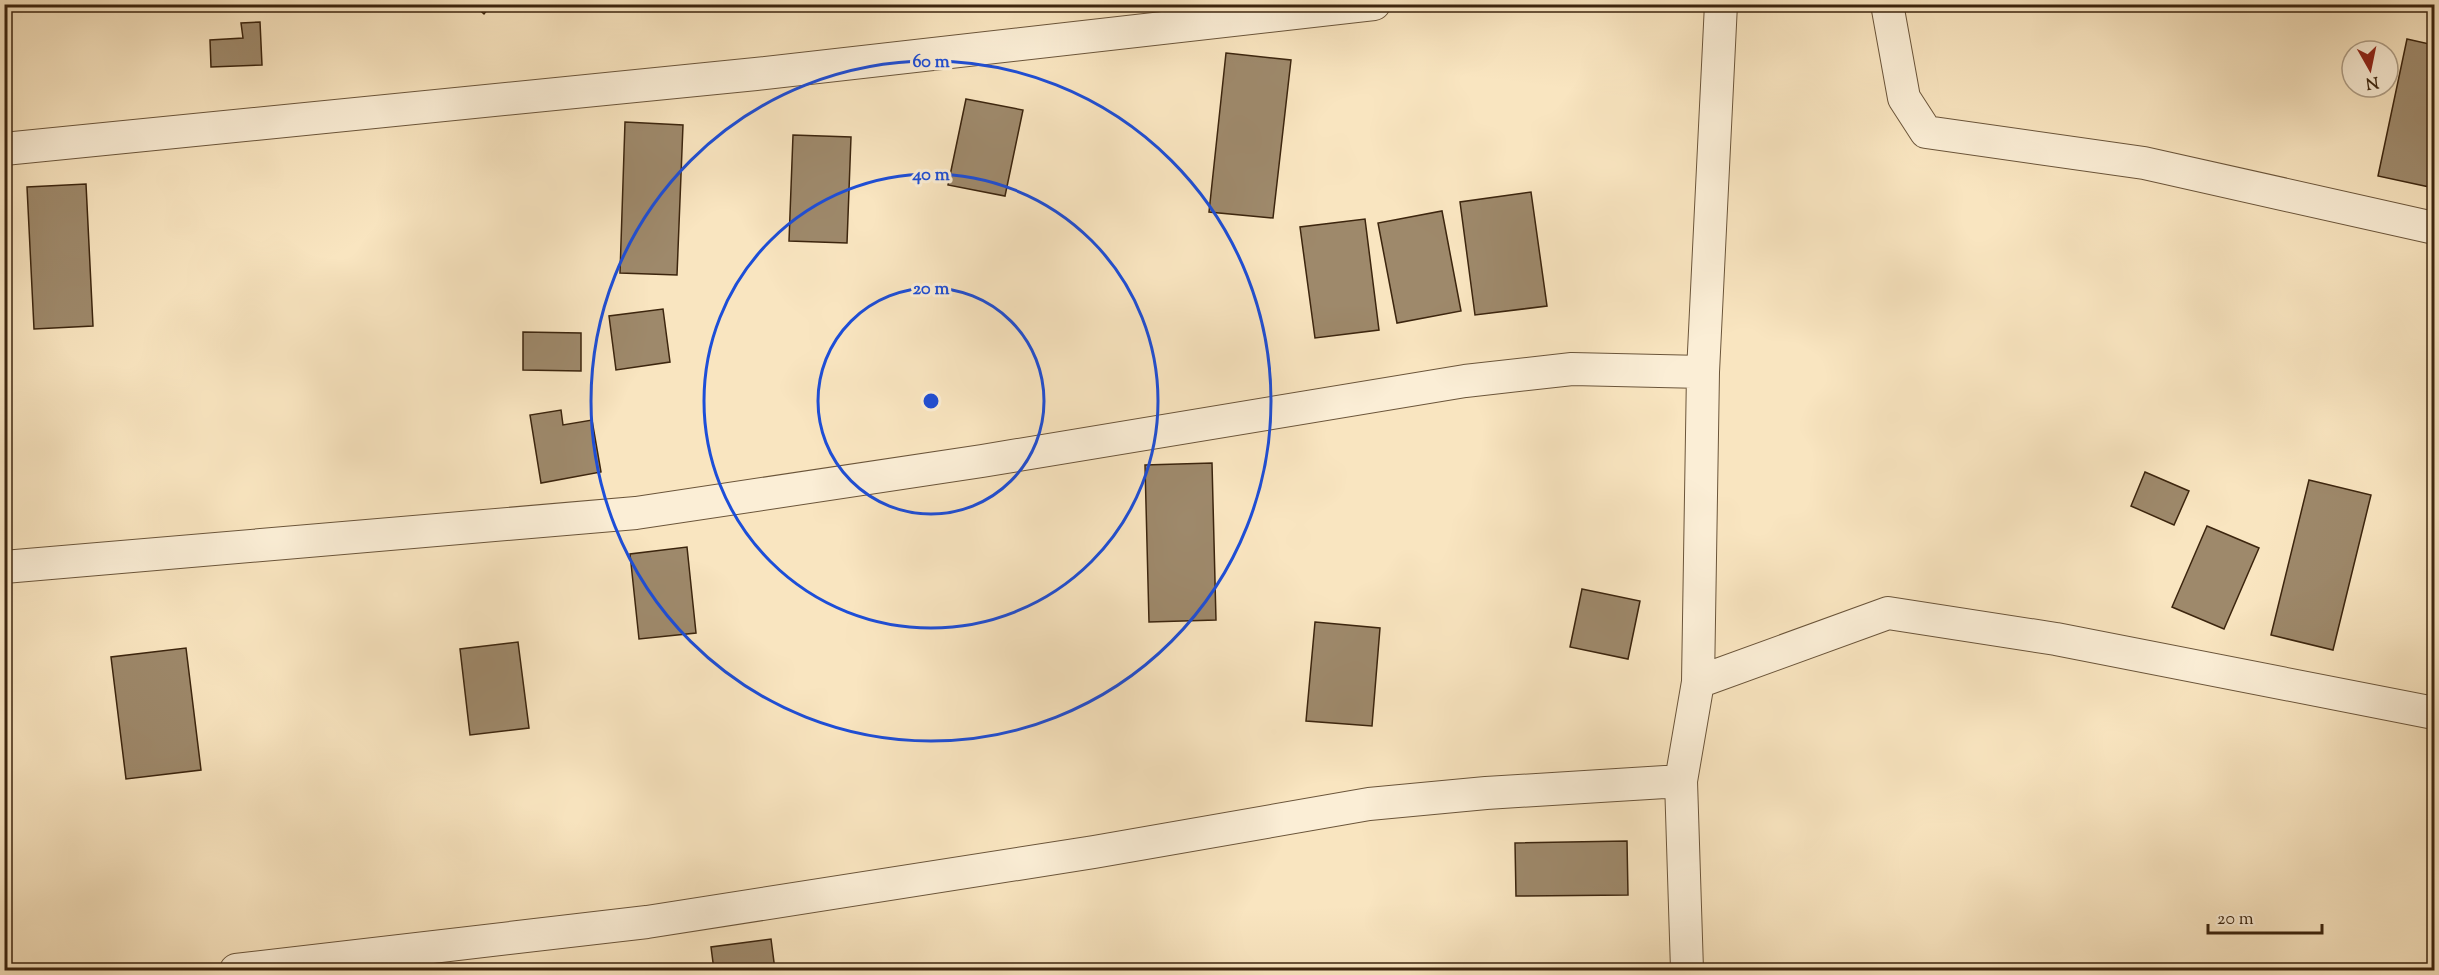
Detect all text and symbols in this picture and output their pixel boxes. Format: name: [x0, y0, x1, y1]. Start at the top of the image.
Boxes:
north arrow: [2340, 39, 2400, 99]
text: 60 m: [912, 50, 950, 76]
text: N: [2364, 69, 2380, 94]
text: 40 m: [911, 163, 950, 189]
text: 20 m: [913, 277, 949, 303]
centre of rings: [921, 391, 941, 411]
scale bar: [2208, 897, 2322, 935]
text: 20 m: [2217, 907, 2254, 933]

